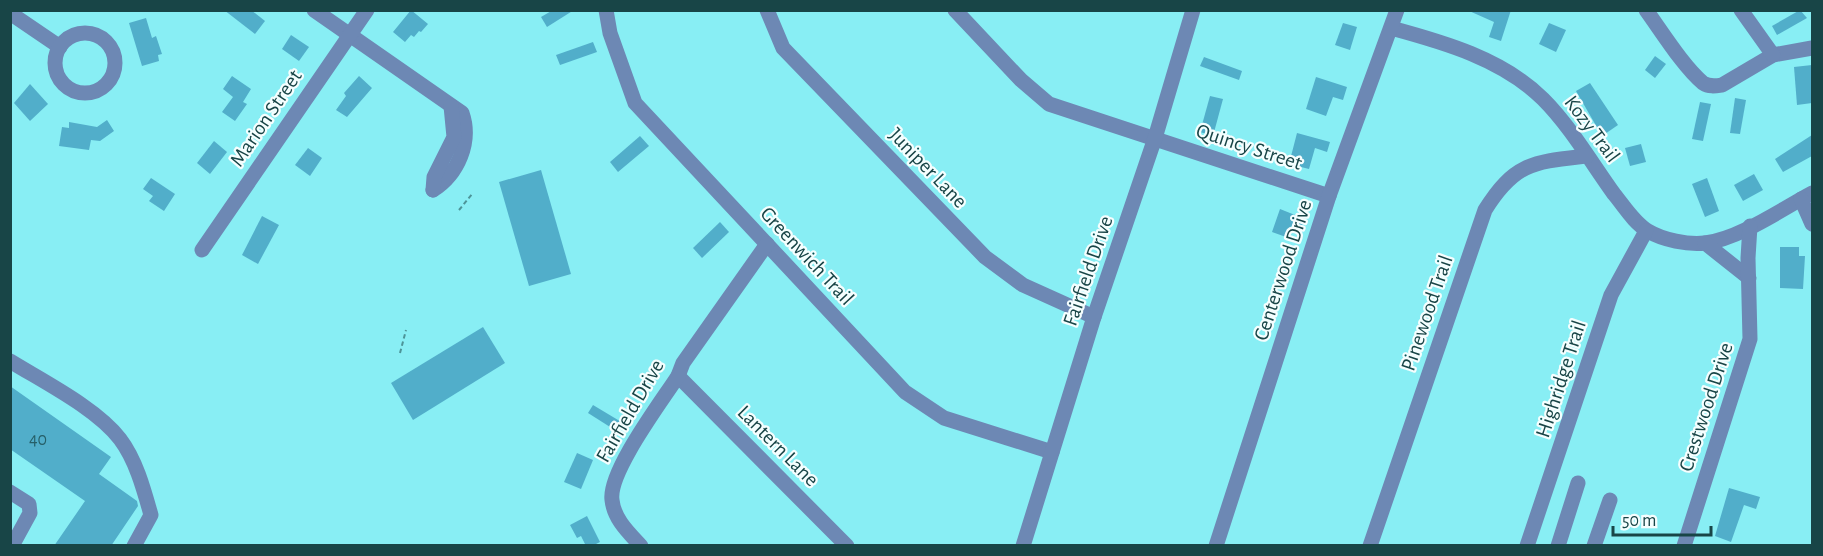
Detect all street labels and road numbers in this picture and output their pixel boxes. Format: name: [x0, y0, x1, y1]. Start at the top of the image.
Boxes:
street label: Marion Street: [226, 66, 306, 170]
street label: Kozy Trail: [1560, 92, 1624, 166]
street label: Quincy Street: [1193, 120, 1305, 174]
street label: Juniper Lane: [885, 124, 971, 212]
street label: Centerwood Drive: [1250, 197, 1316, 343]
street label: Greenwich Trail: [756, 203, 858, 309]
street label: Fairfield Drive: [1059, 213, 1117, 329]
street label: Pinewood Trail: [1397, 252, 1457, 374]
street label: Highridge Trail: [1532, 318, 1590, 440]
street label: Crestwood Drive: [1675, 340, 1737, 474]
street label: Fairfield Drive: [592, 356, 668, 466]
street label: Lantern Lane: [733, 401, 823, 491]

